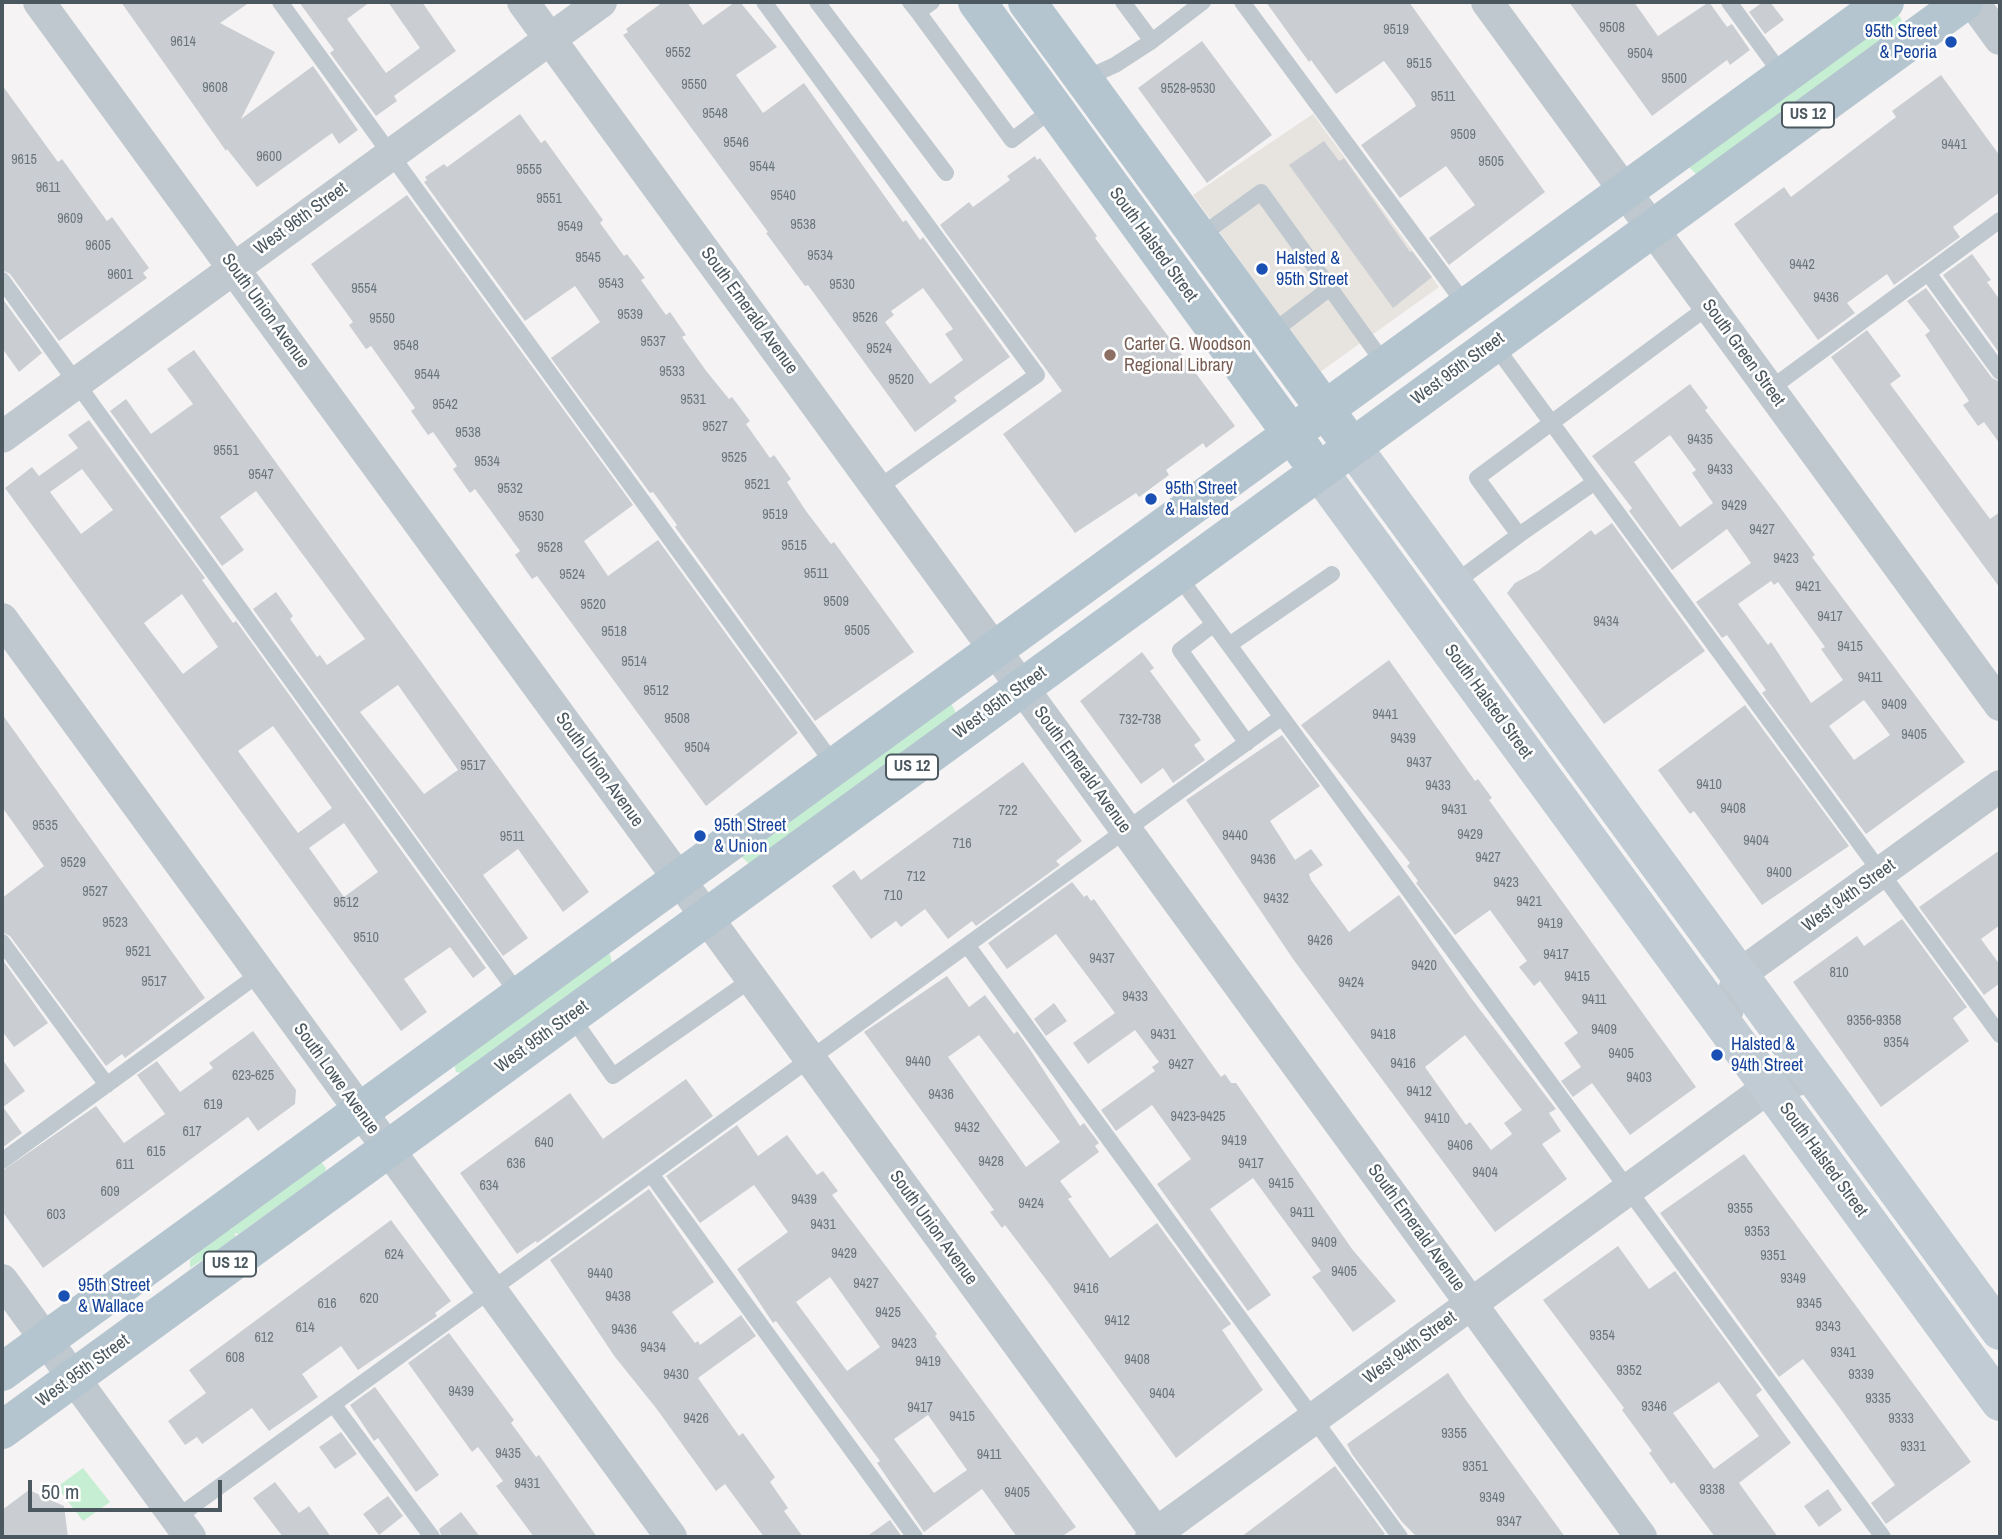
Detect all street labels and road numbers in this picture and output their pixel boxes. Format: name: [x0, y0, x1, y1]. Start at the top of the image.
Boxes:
road number: US 12: [1782, 102, 1834, 127]
street label: West 96th Street: [250, 178, 352, 260]
street label: South Halsted Street: [1104, 184, 1202, 306]
street label: South Emerald Avenue: [696, 243, 802, 379]
street label: South Union Avenue: [216, 250, 314, 372]
street label: South Green Street: [1697, 295, 1789, 411]
street label: West 95th Street: [1407, 328, 1509, 410]
street label: South Halsted Street: [1439, 641, 1537, 763]
street label: West 95th Street: [949, 662, 1051, 744]
street label: South Emerald Avenue: [1029, 702, 1135, 838]
street label: South Union Avenue: [550, 709, 648, 831]
road number: US 12: [886, 754, 938, 780]
street label: West 94th Street: [1798, 855, 1900, 937]
street label: West 95th Street: [491, 996, 593, 1078]
street label: South Lowe Avenue: [289, 1019, 383, 1139]
street label: South Halsted Street: [1774, 1099, 1872, 1221]
street label: South Emerald Avenue: [1363, 1160, 1469, 1296]
street label: South Union Avenue: [884, 1167, 982, 1289]
road number: US 12: [204, 1252, 256, 1276]
street label: West 94th Street: [1359, 1307, 1461, 1389]
street label: West 95th Street: [32, 1330, 134, 1412]

